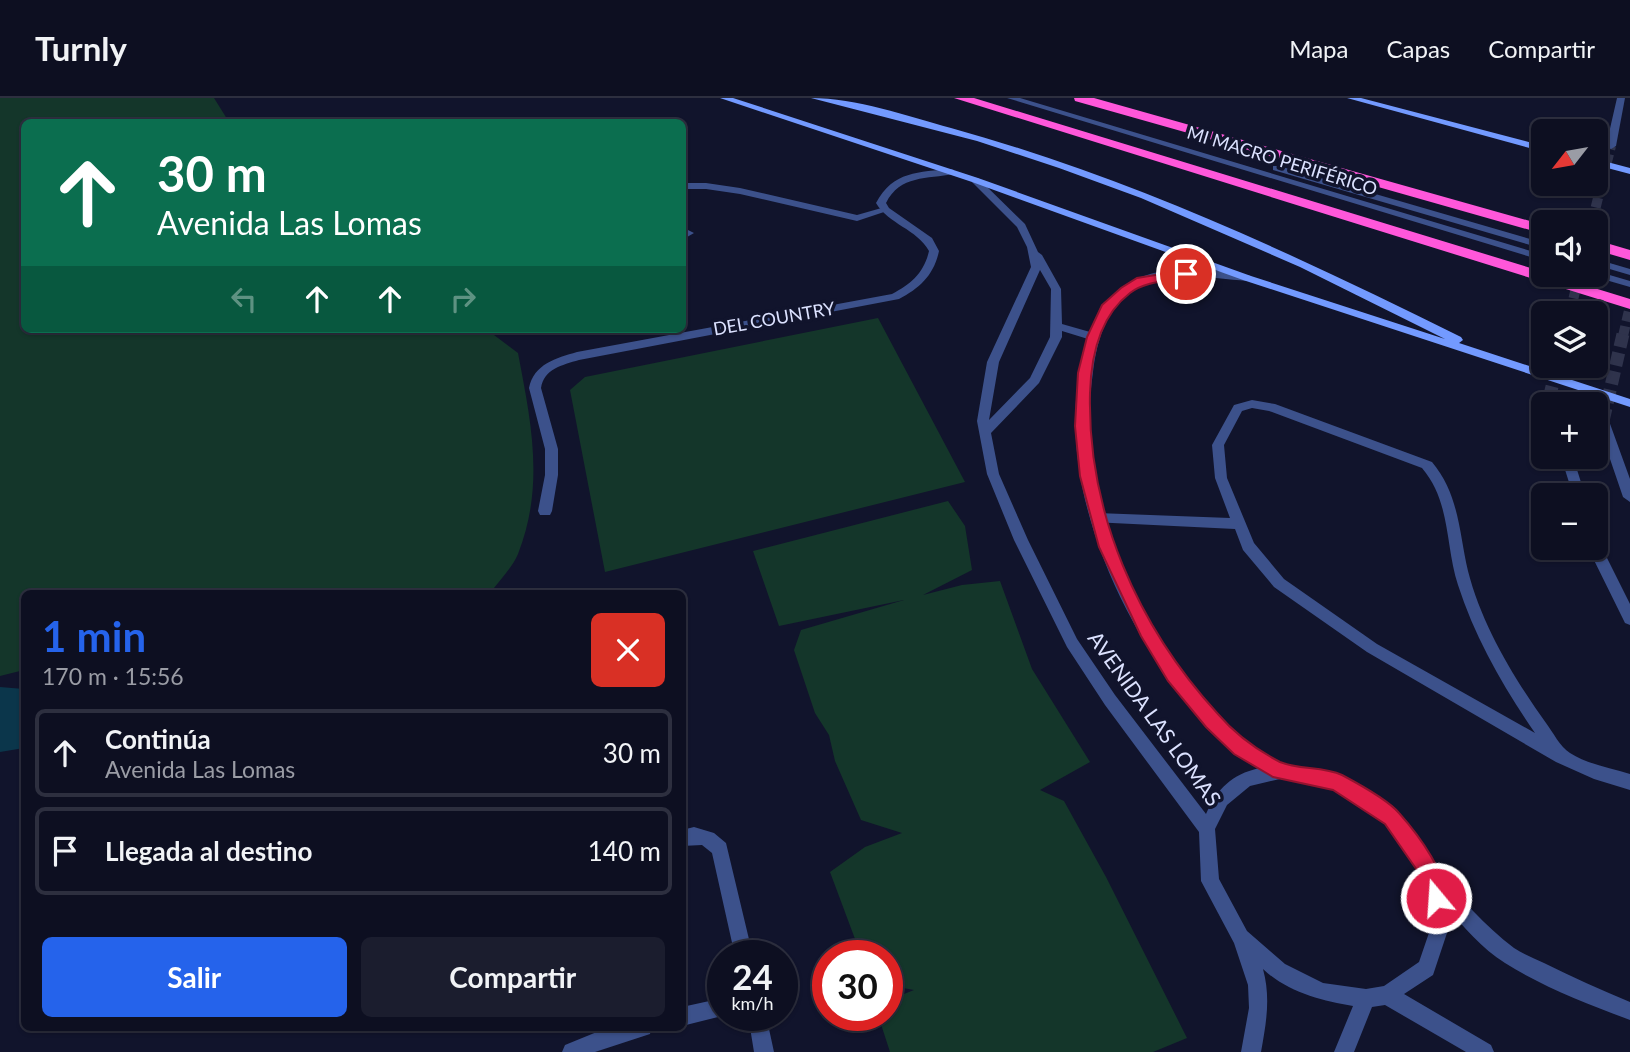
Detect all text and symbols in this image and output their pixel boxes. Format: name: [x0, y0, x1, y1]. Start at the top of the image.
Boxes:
text: Turnly: [35, 28, 127, 68]
text: Mapa: [1289, 34, 1348, 63]
text: Capas: [1386, 34, 1450, 63]
text: Compartir: [1488, 34, 1595, 63]
north arrow: [1531, 119, 1608, 196]
map controls: [1531, 119, 1608, 560]
street label: MI MACRO PERIFÉRICO: [1185, 121, 1380, 199]
text: 30 m: [157, 144, 267, 202]
icon: ahead: [42, 147, 133, 238]
text: Avenida Las Lomas: [157, 203, 422, 242]
button: sound: [1531, 210, 1608, 287]
pin: [1156, 244, 1216, 304]
icon: arrive: [1167, 255, 1205, 293]
icon: left: [225, 280, 263, 318]
icon: ahead: [298, 280, 336, 318]
icon: ahead: [371, 280, 409, 318]
icon: right: [444, 280, 482, 318]
street label: DEL COUNTRY: [711, 296, 837, 340]
button: layers: [1531, 301, 1608, 378]
button: +: [1531, 392, 1608, 469]
button: −: [1531, 483, 1608, 560]
text: 1 min: [42, 611, 146, 661]
button: close: [591, 613, 665, 687]
street label: AVENIDA LAS LOMAS: [1084, 626, 1227, 810]
text: 170 m · 15:56: [42, 662, 184, 690]
text: Continúa: [105, 723, 211, 755]
icon: ahead: [46, 734, 84, 772]
text: 30 m: [603, 737, 661, 769]
text: Avenida Las Lomas: [105, 755, 295, 783]
icon: arrive: [46, 832, 84, 870]
text: Llegada al destino: [105, 835, 312, 867]
text: 140 m: [588, 835, 661, 867]
position arrow: [1399, 861, 1473, 935]
button: Salir: [42, 937, 347, 1017]
button: Compartir: [361, 937, 665, 1017]
speed limit sign: 30: [812, 940, 903, 1031]
text: 24: [732, 955, 773, 997]
text: km/h: [731, 992, 774, 1014]

